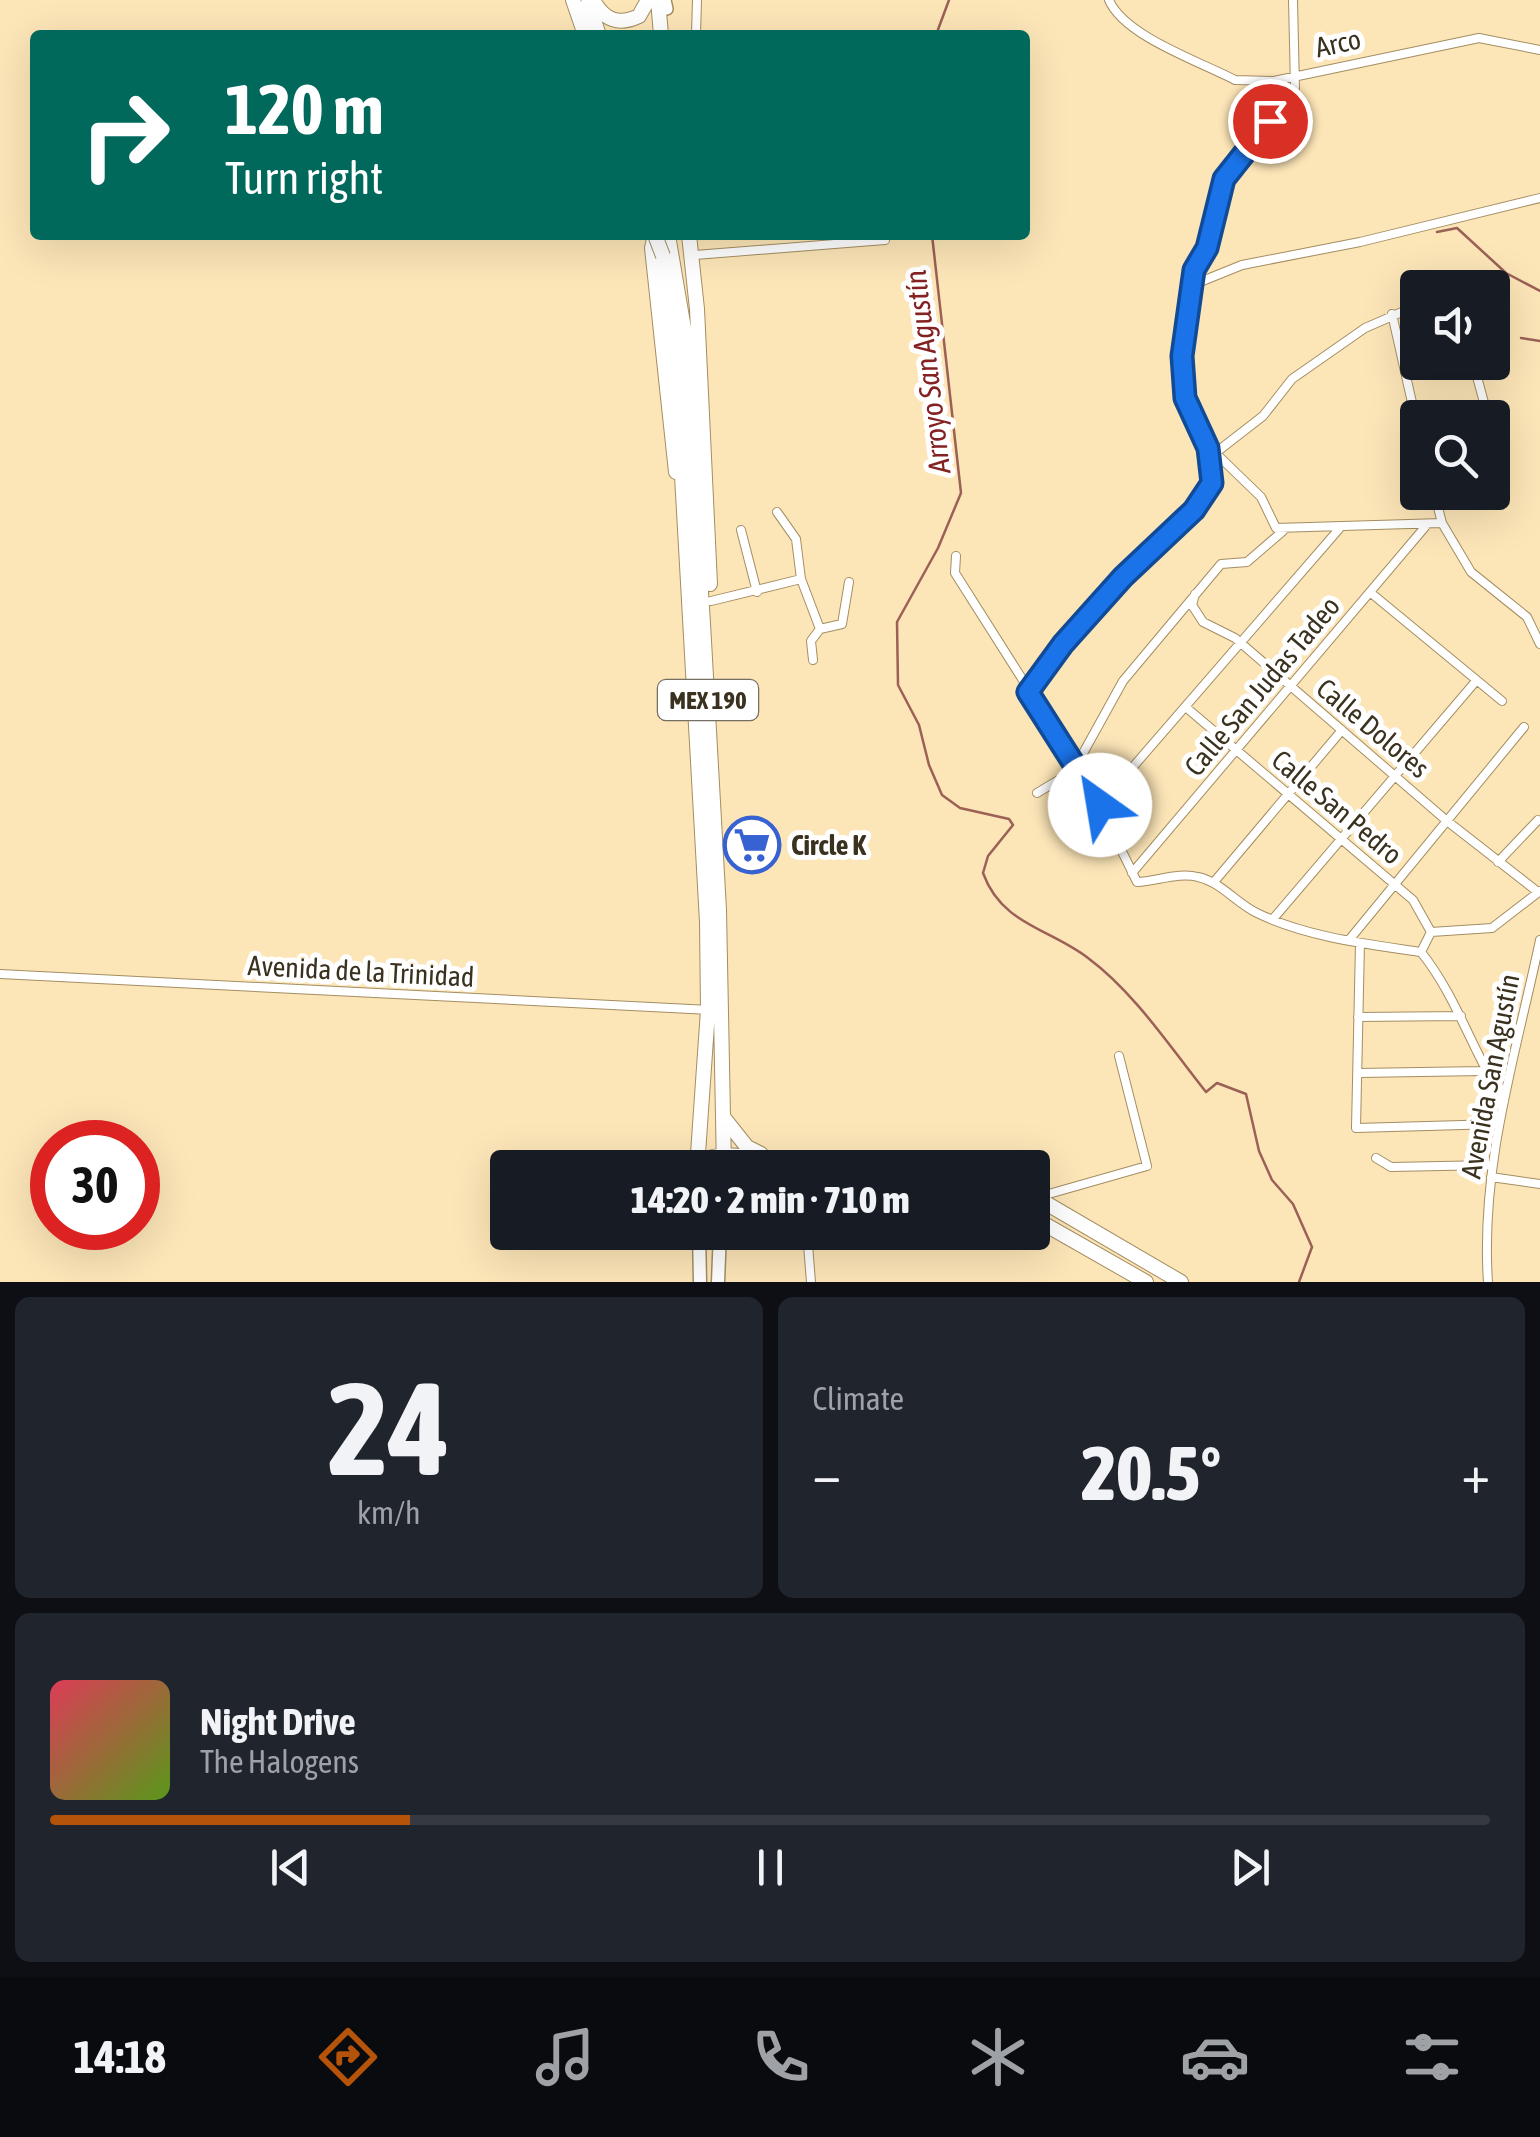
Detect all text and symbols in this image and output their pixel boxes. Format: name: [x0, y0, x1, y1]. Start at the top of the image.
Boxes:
street label: Arco: [1312, 23, 1364, 63]
text: 120 m: [225, 69, 384, 149]
icon: right: [60, 70, 190, 200]
pin: [1228, 79, 1313, 164]
icon: arrive: [1243, 94, 1298, 149]
text: Turn right: [225, 152, 383, 204]
water label: Arroyo San Agustín: [898, 268, 956, 477]
map controls: [1400, 270, 1510, 510]
button: sound: [1400, 270, 1510, 380]
button: search: [1400, 400, 1510, 510]
street label: Calle San Judas Tadeo: [1178, 590, 1346, 782]
street label: Calle Dolores: [1310, 672, 1436, 784]
road number: MEX 190: [658, 680, 758, 720]
street label: Calle San Pedro: [1266, 743, 1408, 871]
position arrow: [1048, 753, 1152, 857]
supermarket icon: Circle K: [722, 815, 782, 875]
place label: Circle K: [791, 829, 866, 861]
street label: Avenida de la Trinidad: [247, 949, 475, 993]
street label: Avenida San Agustín: [1455, 971, 1525, 1181]
speed limit sign: 30: [30, 1120, 160, 1250]
text: 14:20 · 2 min · 710 m: [630, 1178, 910, 1221]
text: 24: [328, 1354, 450, 1503]
text: Climate: [813, 1380, 904, 1417]
text: 20.5°: [1081, 1430, 1221, 1516]
text: −: [813, 1442, 841, 1505]
text: +: [1461, 1442, 1490, 1505]
text: km/h: [357, 1494, 420, 1531]
text: Night Drive: [200, 1700, 356, 1743]
text: The Halogens: [200, 1743, 359, 1780]
icon: previous: [263, 1840, 318, 1895]
icon: pause: [743, 1840, 798, 1895]
icon: next: [1223, 1840, 1278, 1895]
icon: directions: [313, 2022, 383, 2092]
icon: music: [530, 2022, 600, 2092]
icon: phone: [746, 2022, 816, 2092]
icon: climate: [963, 2022, 1033, 2092]
icon: car: [1180, 2022, 1250, 2092]
icon: filters: [1397, 2022, 1467, 2092]
text: 14:18: [73, 2031, 166, 2083]

